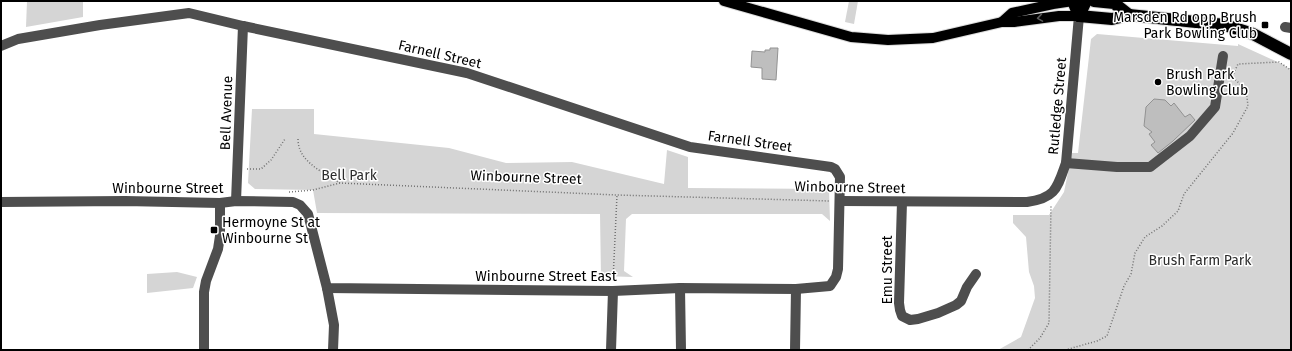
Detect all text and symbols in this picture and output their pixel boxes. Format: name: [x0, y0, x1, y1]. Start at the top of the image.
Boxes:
place label: Marsden Rd opp Brush Park Bowling Club: [1113, 9, 1257, 42]
one-way arrow: [1037, 13, 1043, 22]
marker: Marsden Rd opp Brush Park Bowling Club: [1260, 20, 1270, 30]
street label: Farnell Street: [397, 37, 484, 73]
street label: Rutledge Street: [1045, 56, 1070, 156]
place label: Brush Park Bowling Club: [1166, 66, 1248, 99]
street label: Bell Avenue: [217, 75, 236, 151]
marker: Brush Park Bowling Club: [1153, 77, 1163, 87]
street label: Farnell Street: [707, 127, 794, 156]
park label: Bell Park: [321, 167, 378, 184]
street label: Winbourne Street: [470, 167, 583, 188]
street label: Winbourne Street: [794, 178, 907, 197]
street label: Winbourne Street: [112, 180, 225, 197]
place label: Hermoyne St at Winbourne St: [222, 214, 321, 247]
marker: Hermoyne St at Winbourne St: [209, 225, 219, 235]
street label: Emu Street: [879, 234, 896, 305]
park label: Brush Farm Park: [1149, 252, 1252, 269]
street label: Winbourne Street East: [475, 268, 618, 285]

